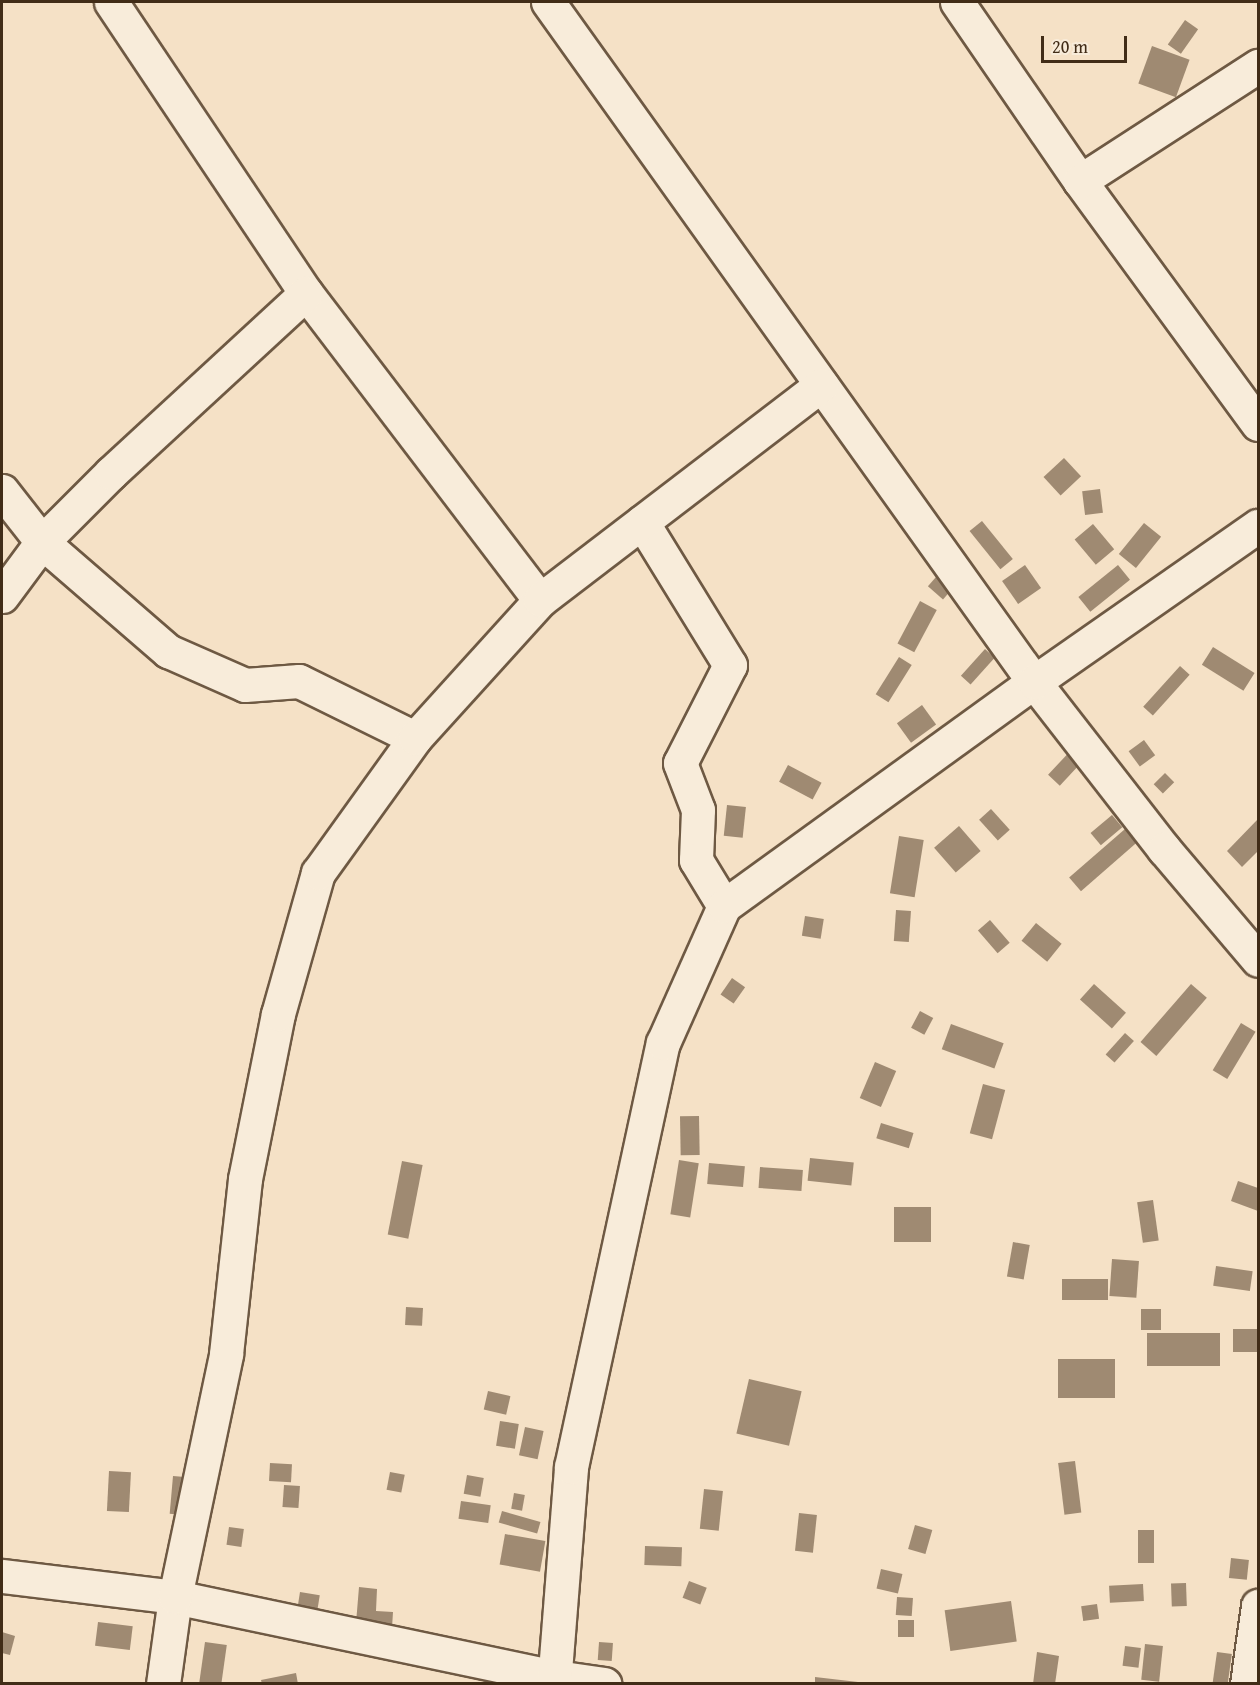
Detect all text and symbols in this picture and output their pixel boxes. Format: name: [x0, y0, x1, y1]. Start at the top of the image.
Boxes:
scale bar: [1044, 24, 1130, 62]
text: 20 m: [1052, 33, 1088, 60]

